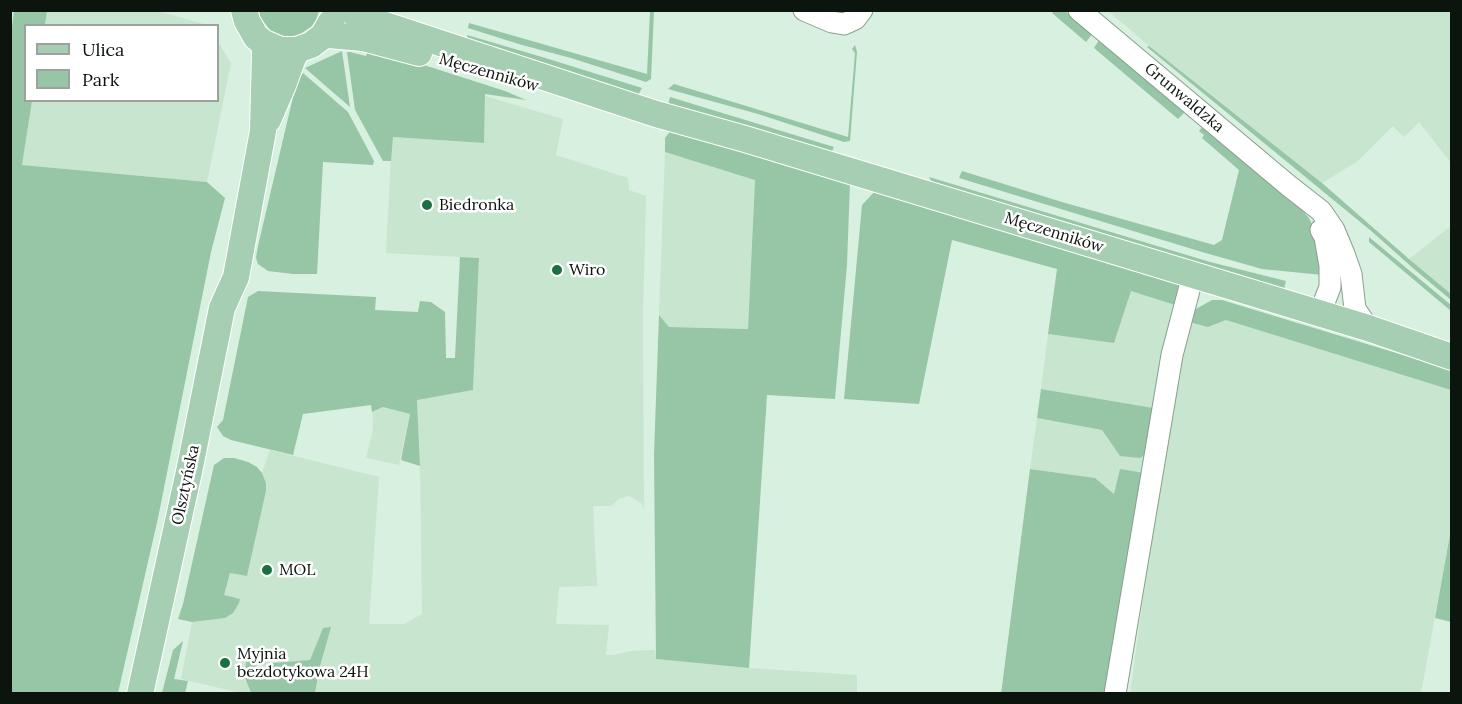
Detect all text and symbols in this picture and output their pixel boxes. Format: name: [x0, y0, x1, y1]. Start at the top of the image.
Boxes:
legend: [24, 24, 219, 102]
text: Ulica: [82, 38, 124, 61]
street label: Męczenników: [437, 50, 541, 96]
street label: Grunwaldzka: [1140, 59, 1228, 137]
text: Park: [82, 68, 119, 91]
place label: Biedronka: [439, 195, 514, 215]
marker: Biedronka: [420, 198, 434, 212]
street label: Męczenników: [1002, 209, 1106, 257]
place label: Wiro: [569, 260, 605, 280]
marker: Wiro: [550, 263, 564, 277]
street label: Olsztyńska: [168, 443, 204, 527]
place label: MOL: [279, 560, 315, 580]
marker: MOL: [260, 563, 274, 577]
place label: Myjnia bezdotykowa 24H: [237, 644, 369, 682]
marker: Myjnia bezdotykowa 24H: [218, 656, 232, 670]

